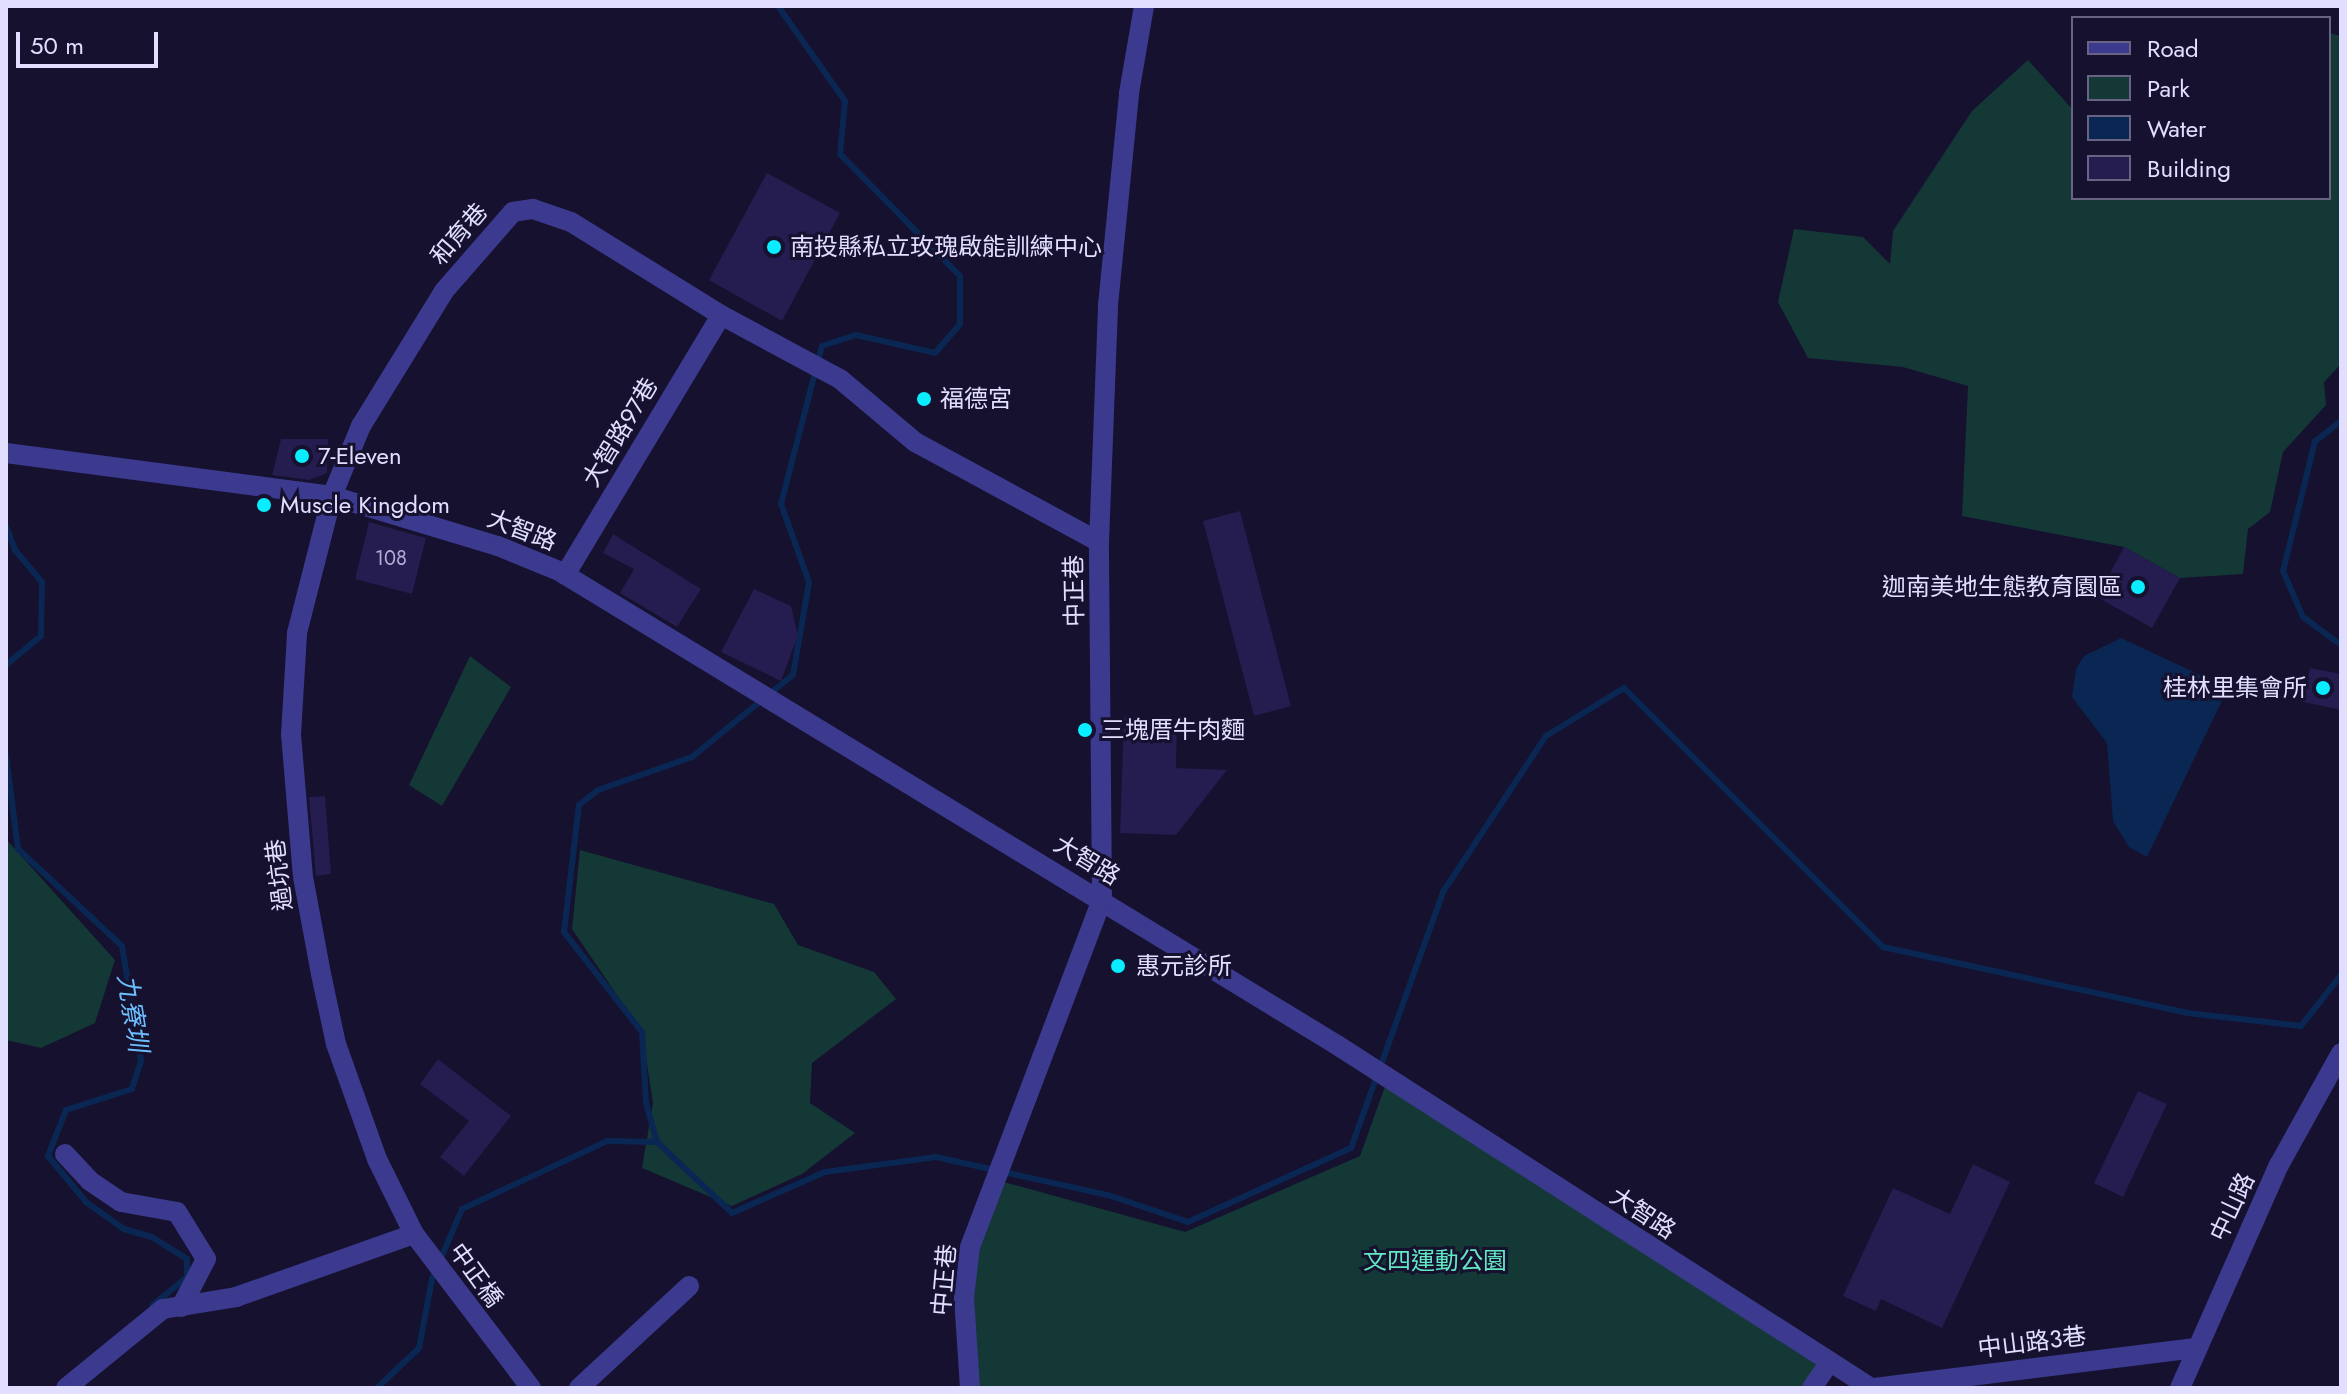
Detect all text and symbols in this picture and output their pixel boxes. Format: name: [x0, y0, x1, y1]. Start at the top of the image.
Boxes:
scale bar: [20, 16, 162, 66]
legend: [2071, 16, 2331, 200]
text: 50 m: [30, 28, 84, 63]
text: Road: [2147, 31, 2199, 66]
text: Park: [2147, 71, 2190, 106]
text: Water: [2147, 111, 2206, 146]
text: Building: [2147, 151, 2231, 186]
street label: 和育巷: [425, 197, 493, 271]
place label: 南投縣私立玫瑰啟能訓練中心: [790, 233, 1102, 261]
marker: 南投縣私立玫瑰啟能訓練中心: [765, 238, 783, 256]
street label: 大智路97巷: [576, 372, 664, 492]
place label: 福德宮: [940, 385, 1012, 413]
marker: 福德宮: [915, 390, 933, 408]
place label: 7-Eleven: [318, 442, 402, 470]
marker: 7-Eleven: [293, 447, 311, 465]
place label: Muscle Kingdom: [280, 491, 450, 519]
marker: Muscle Kingdom: [255, 496, 273, 514]
street label: 大智路: [483, 504, 561, 556]
house number: 108: [375, 546, 407, 570]
street label: 中正巷: [1059, 555, 1089, 627]
place label: 迦南美地生態教育園區: [1882, 573, 2122, 601]
marker: 迦南美地生態教育園區: [2129, 578, 2147, 596]
place label: 桂林里集會所: [2163, 674, 2307, 702]
marker: 桂林里集會所: [2314, 679, 2332, 697]
place label: 三塊厝牛肉麵: [1101, 716, 1245, 744]
marker: 三塊厝牛肉麵: [1076, 721, 1094, 739]
street label: 大智路: [1049, 829, 1125, 891]
street label: 過坑巷: [260, 838, 298, 912]
place label: 惠元診所: [1136, 952, 1232, 980]
marker: 惠元診所: [1107, 955, 1129, 977]
water label: 九寮圳: [110, 972, 154, 1054]
street label: 中山路: [2204, 1168, 2260, 1246]
street label: 大智路: [1605, 1181, 1681, 1245]
street label: 中正橋: [443, 1237, 509, 1313]
street label: 中正巷: [927, 1243, 961, 1317]
park label: 文四運動公園: [1363, 1247, 1507, 1275]
street label: 中山路3巷: [1976, 1321, 2088, 1363]

